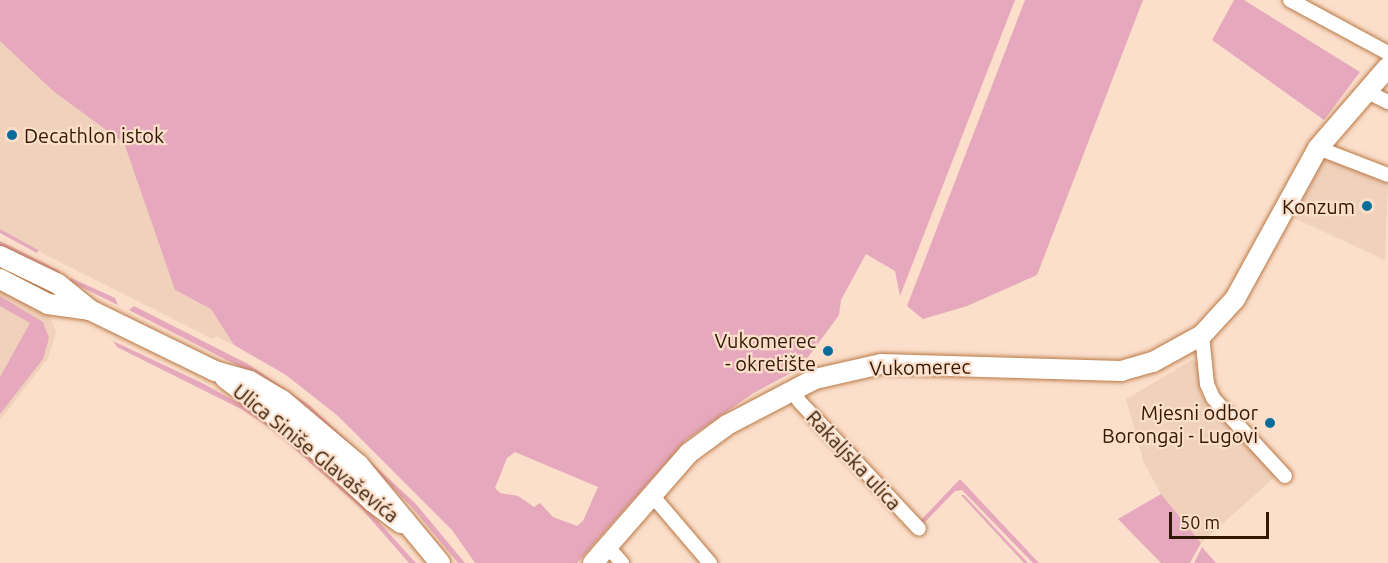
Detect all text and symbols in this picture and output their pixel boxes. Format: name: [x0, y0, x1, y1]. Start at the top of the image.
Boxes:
place label: Decathlon istok: [24, 123, 164, 147]
marker: Decathlon istok: [5, 128, 19, 142]
place label: Konzum: [1282, 194, 1355, 218]
marker: Konzum: [1360, 199, 1374, 213]
place label: Vukomerec - okretište: [715, 328, 816, 375]
marker: Vukomerec - okretište: [821, 344, 835, 358]
street label: Vukomerec: [869, 354, 971, 380]
street label: Ulica Siniše Glavaševića: [228, 379, 404, 527]
place label: Mjesni odbor Borongaj - Lugovi: [1102, 400, 1258, 447]
street label: Rakaljska ulica: [802, 405, 906, 515]
marker: Mjesni odbor Borongaj - Lugovi: [1263, 416, 1277, 430]
scale bar: [1172, 500, 1272, 538]
text: 50 m: [1180, 512, 1220, 532]

